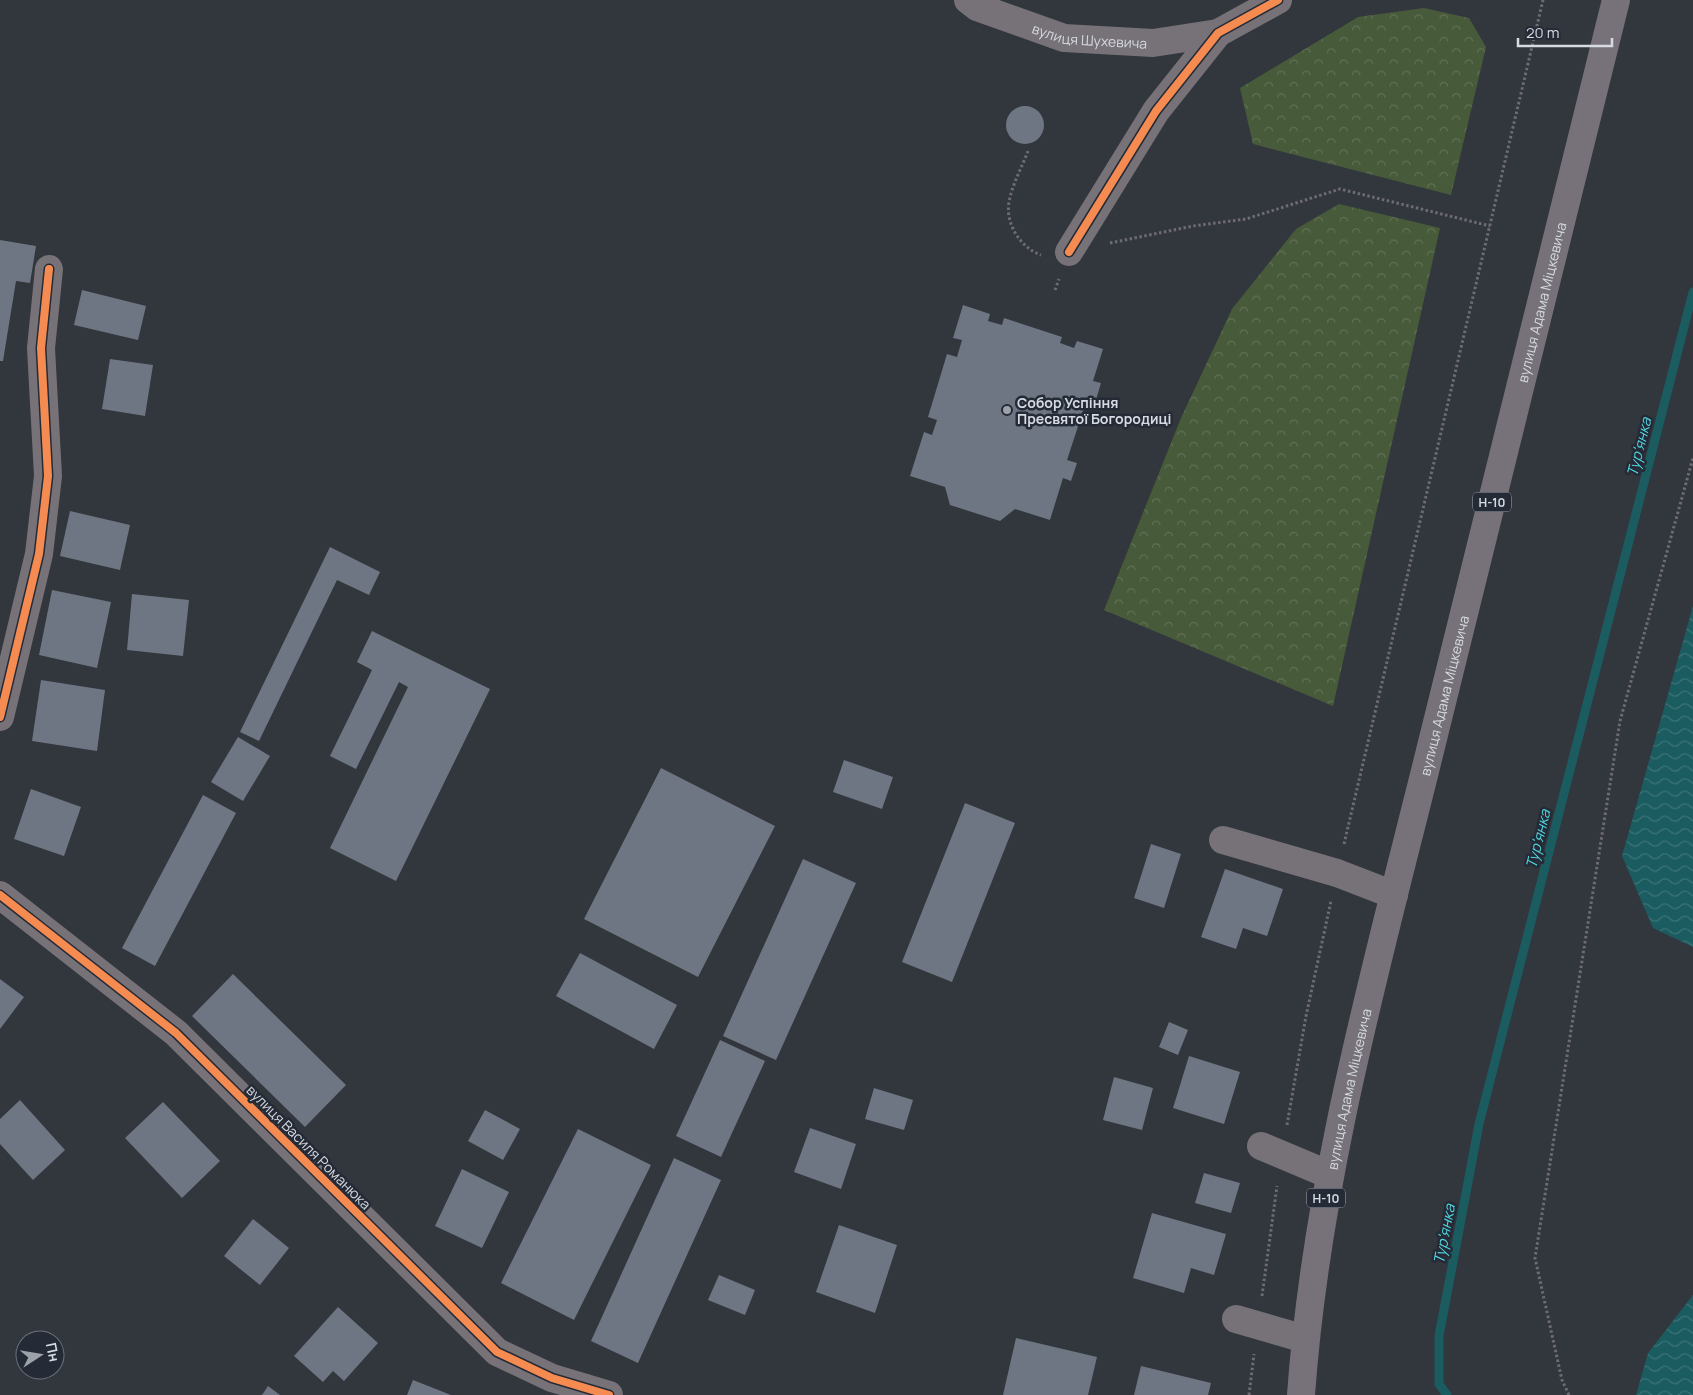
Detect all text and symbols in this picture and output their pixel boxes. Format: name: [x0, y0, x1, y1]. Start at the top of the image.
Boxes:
scale bar: [1518, 15, 1612, 47]
street label: вулиця Шухевича: [1030, 18, 1148, 52]
text: 20 m: [1526, 22, 1559, 43]
street label: вулиця Адама Міцкевича: [1512, 220, 1570, 384]
place label: Собор Успіння Пресвятої Богородиці: [1017, 393, 1171, 428]
marker: Собор Успіння Пресвятої Богородиці: [1001, 404, 1013, 416]
water label: Тур'янка: [1622, 415, 1657, 479]
road number: Н-10: [1473, 492, 1511, 512]
street label: вулиця Адама Міцкевича: [1415, 613, 1473, 778]
water label: Тур'янка: [1521, 807, 1556, 871]
street label: вулиця Адама Міцкевича: [1322, 1006, 1375, 1171]
street label: вулиця Василя Романюка: [243, 1081, 375, 1213]
road number: Н-10: [1307, 1188, 1345, 1208]
water label: Тур'янка: [1428, 1202, 1460, 1266]
north arrow: [15, 1330, 65, 1380]
text: Пн: [42, 1341, 64, 1363]

